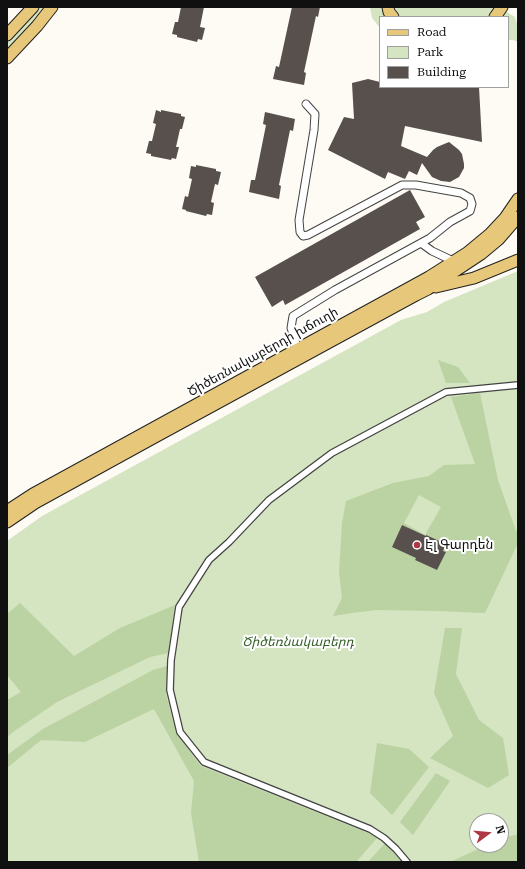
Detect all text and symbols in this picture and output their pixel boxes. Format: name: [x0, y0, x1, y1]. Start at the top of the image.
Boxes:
legend: [379, 16, 509, 88]
text: Road: [417, 25, 446, 39]
text: Park: [417, 45, 443, 59]
text: Building: [417, 65, 466, 79]
street label: Ծիծեռնակաբերդի խճուղի: [185, 304, 341, 400]
place label: Էլ Գարդեն: [425, 537, 493, 553]
marker: Էլ Գարդեն: [412, 540, 422, 550]
park label: Ծիծեռնակաբերդ: [242, 634, 354, 650]
north arrow: [469, 813, 509, 853]
text: N: [493, 824, 507, 836]

